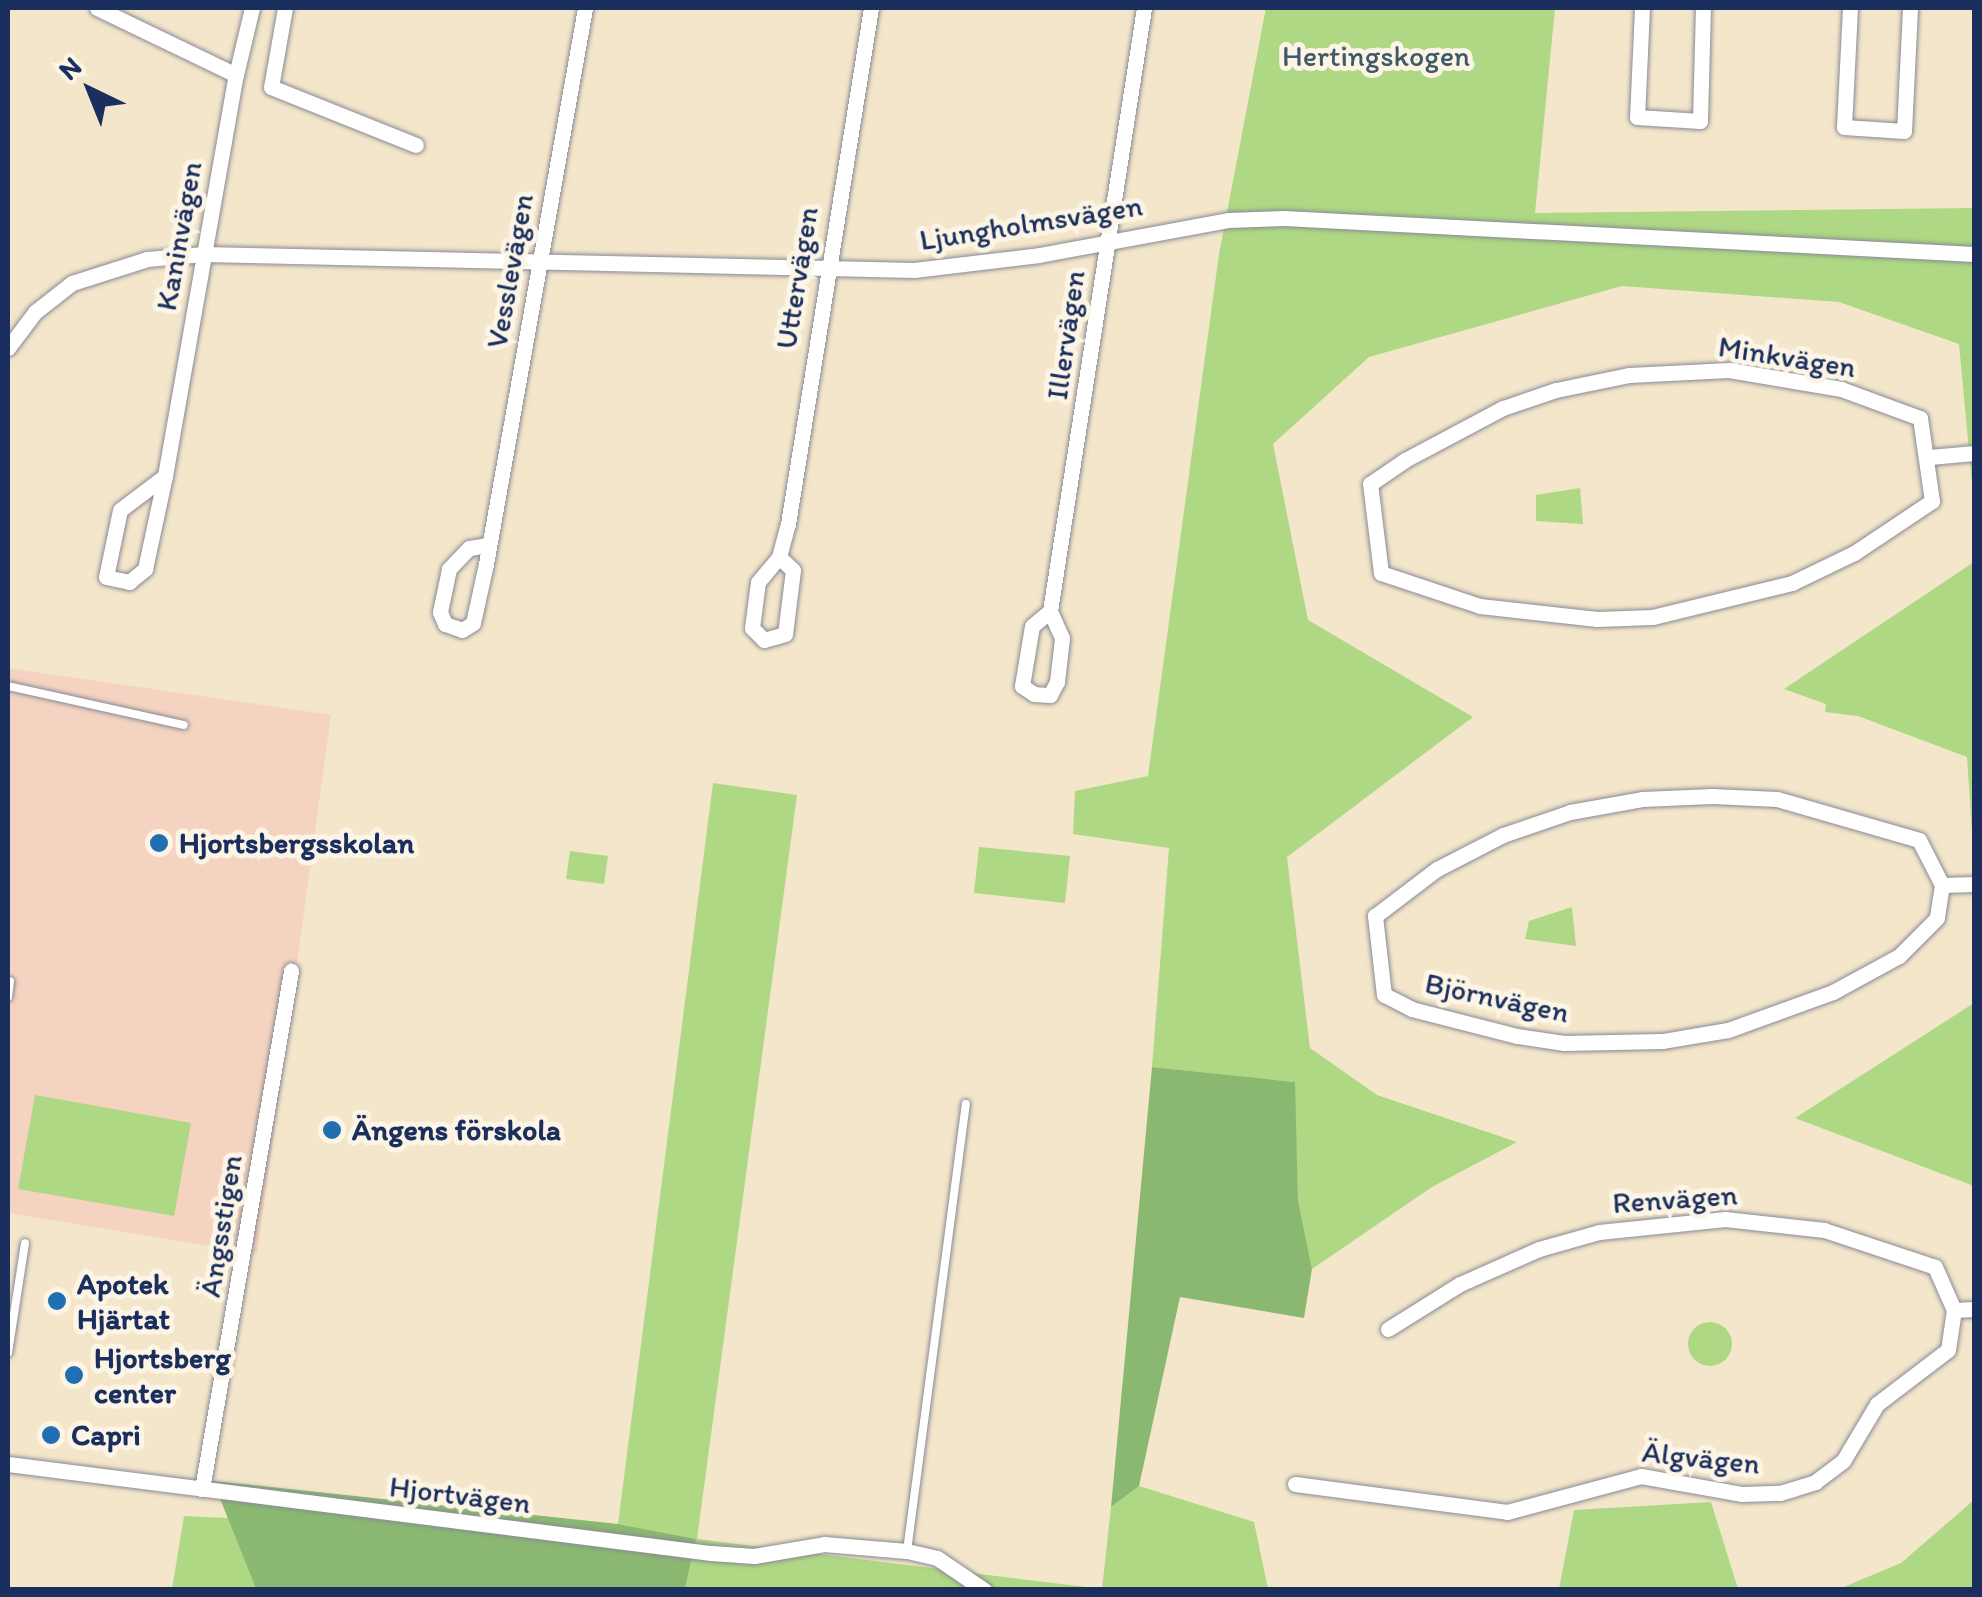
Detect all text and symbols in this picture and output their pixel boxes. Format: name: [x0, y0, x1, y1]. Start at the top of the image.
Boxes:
park label: Hertingskogen: [1282, 38, 1470, 74]
north arrow: [40, 40, 140, 140]
text: N: [51, 49, 88, 87]
street label: Kaninvägen: [148, 159, 210, 313]
street label: Ljungholmsvägen: [917, 188, 1145, 258]
street label: Vesslevägen: [479, 191, 541, 351]
street label: Uttervägen: [768, 204, 826, 352]
street label: Illervägen: [1039, 268, 1093, 402]
street label: Minkvägen: [1716, 328, 1858, 386]
place label: Hjortsbergsskolan: [179, 825, 414, 861]
marker: Hjortsbergsskolan: [148, 832, 170, 854]
street label: Björnvägen: [1422, 965, 1572, 1031]
place label: Ängens förskola: [352, 1112, 559, 1148]
marker: Ängens förskola: [321, 1119, 343, 1141]
street label: Ängsstigen: [192, 1152, 250, 1300]
street label: Renvägen: [1611, 1177, 1739, 1221]
place label: Apotek Hjärtat: [77, 1266, 170, 1336]
marker: Apotek Hjärtat: [46, 1290, 68, 1312]
place label: Hjortsberg center: [94, 1340, 231, 1410]
marker: Hjortsberg center: [63, 1364, 85, 1386]
place label: Capri: [71, 1417, 141, 1453]
marker: Capri: [40, 1424, 62, 1446]
street label: Älgvägen: [1640, 1434, 1762, 1482]
street label: Hjortvägen: [387, 1468, 533, 1522]

